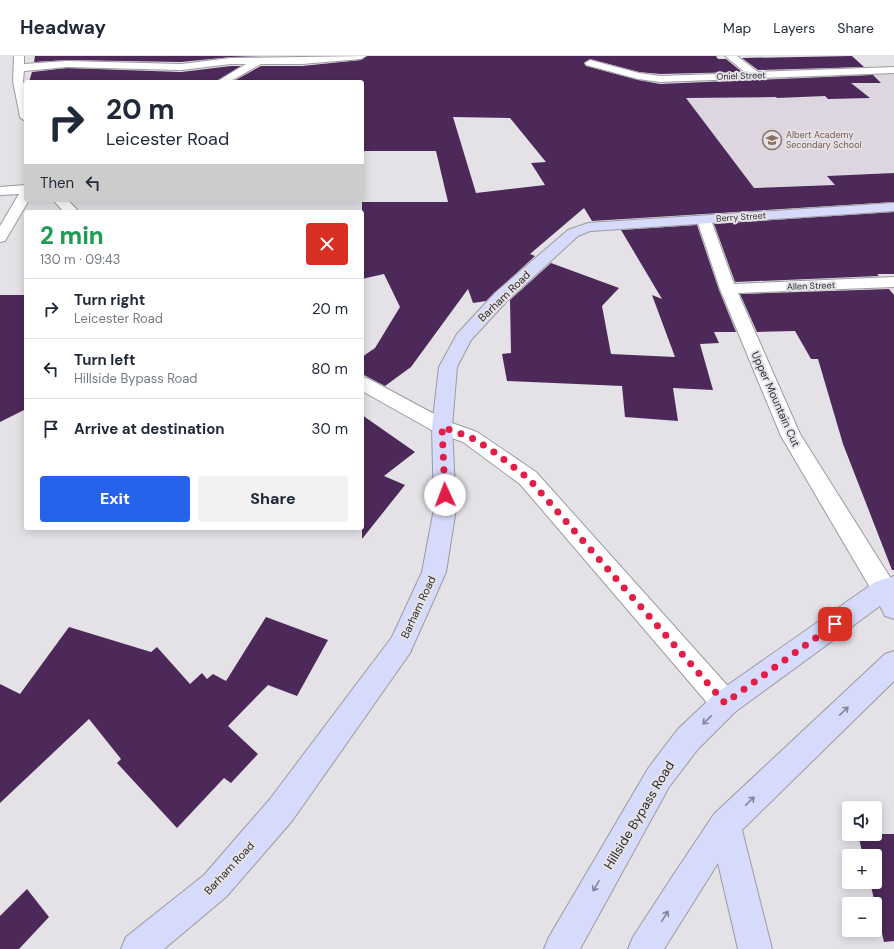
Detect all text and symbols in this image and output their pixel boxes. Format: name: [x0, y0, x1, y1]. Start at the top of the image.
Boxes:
text: Headway: [20, 15, 106, 40]
text: Map: [723, 19, 751, 37]
text: Layers: [773, 19, 815, 37]
text: Share: [837, 19, 874, 37]
street label: Oniel Street: [716, 69, 766, 83]
text: 20 m: [106, 91, 175, 128]
icon: right: [40, 96, 92, 148]
text: Leicester Road: [106, 127, 229, 151]
school or university icon: Albert Academy Secondary School: [761, 129, 783, 151]
place label: Albert Academy Secondary School: [786, 129, 861, 151]
icon: left: [82, 172, 104, 194]
text: Then: [40, 173, 74, 193]
street label: Berry Street: [716, 209, 767, 225]
text: 2 min: [40, 220, 104, 251]
button: close: [306, 223, 348, 265]
text: 130 m · 09:43: [40, 251, 120, 268]
street label: Barham Road: [475, 268, 533, 324]
street label: Allen Street: [787, 279, 836, 293]
text: Turn right: [74, 290, 145, 310]
icon: right: [40, 298, 62, 320]
text: 20 m: [312, 299, 348, 319]
text: Leicester Road: [74, 310, 163, 327]
street label: Upper Mountain Cut: [749, 349, 803, 449]
text: Turn left: [74, 350, 135, 370]
icon: left: [40, 358, 62, 380]
text: 80 m: [311, 359, 348, 379]
text: Hillside Bypass Road: [74, 370, 197, 387]
icon: arrive: [40, 418, 62, 440]
text: Arrive at destination: [74, 419, 225, 439]
text: 30 m: [312, 419, 348, 439]
position arrow: [424, 474, 466, 516]
button: Exit: [40, 476, 190, 522]
button: Share: [198, 476, 348, 522]
street label: Barham Road: [397, 573, 439, 640]
pin: [818, 607, 852, 641]
icon: arrive: [824, 613, 846, 635]
one-way arrow: [839, 706, 849, 716]
one-way arrow: [702, 716, 712, 725]
street label: Hillside Bypass Road: [600, 758, 678, 872]
one-way arrow: [745, 796, 755, 805]
map controls: [842, 801, 882, 937]
button: sound: [842, 801, 882, 841]
street label: Barham Road: [201, 839, 257, 897]
button: +: [842, 849, 882, 889]
one-way arrow: [592, 880, 600, 892]
button: −: [842, 897, 882, 937]
one-way arrow: [661, 911, 669, 922]

